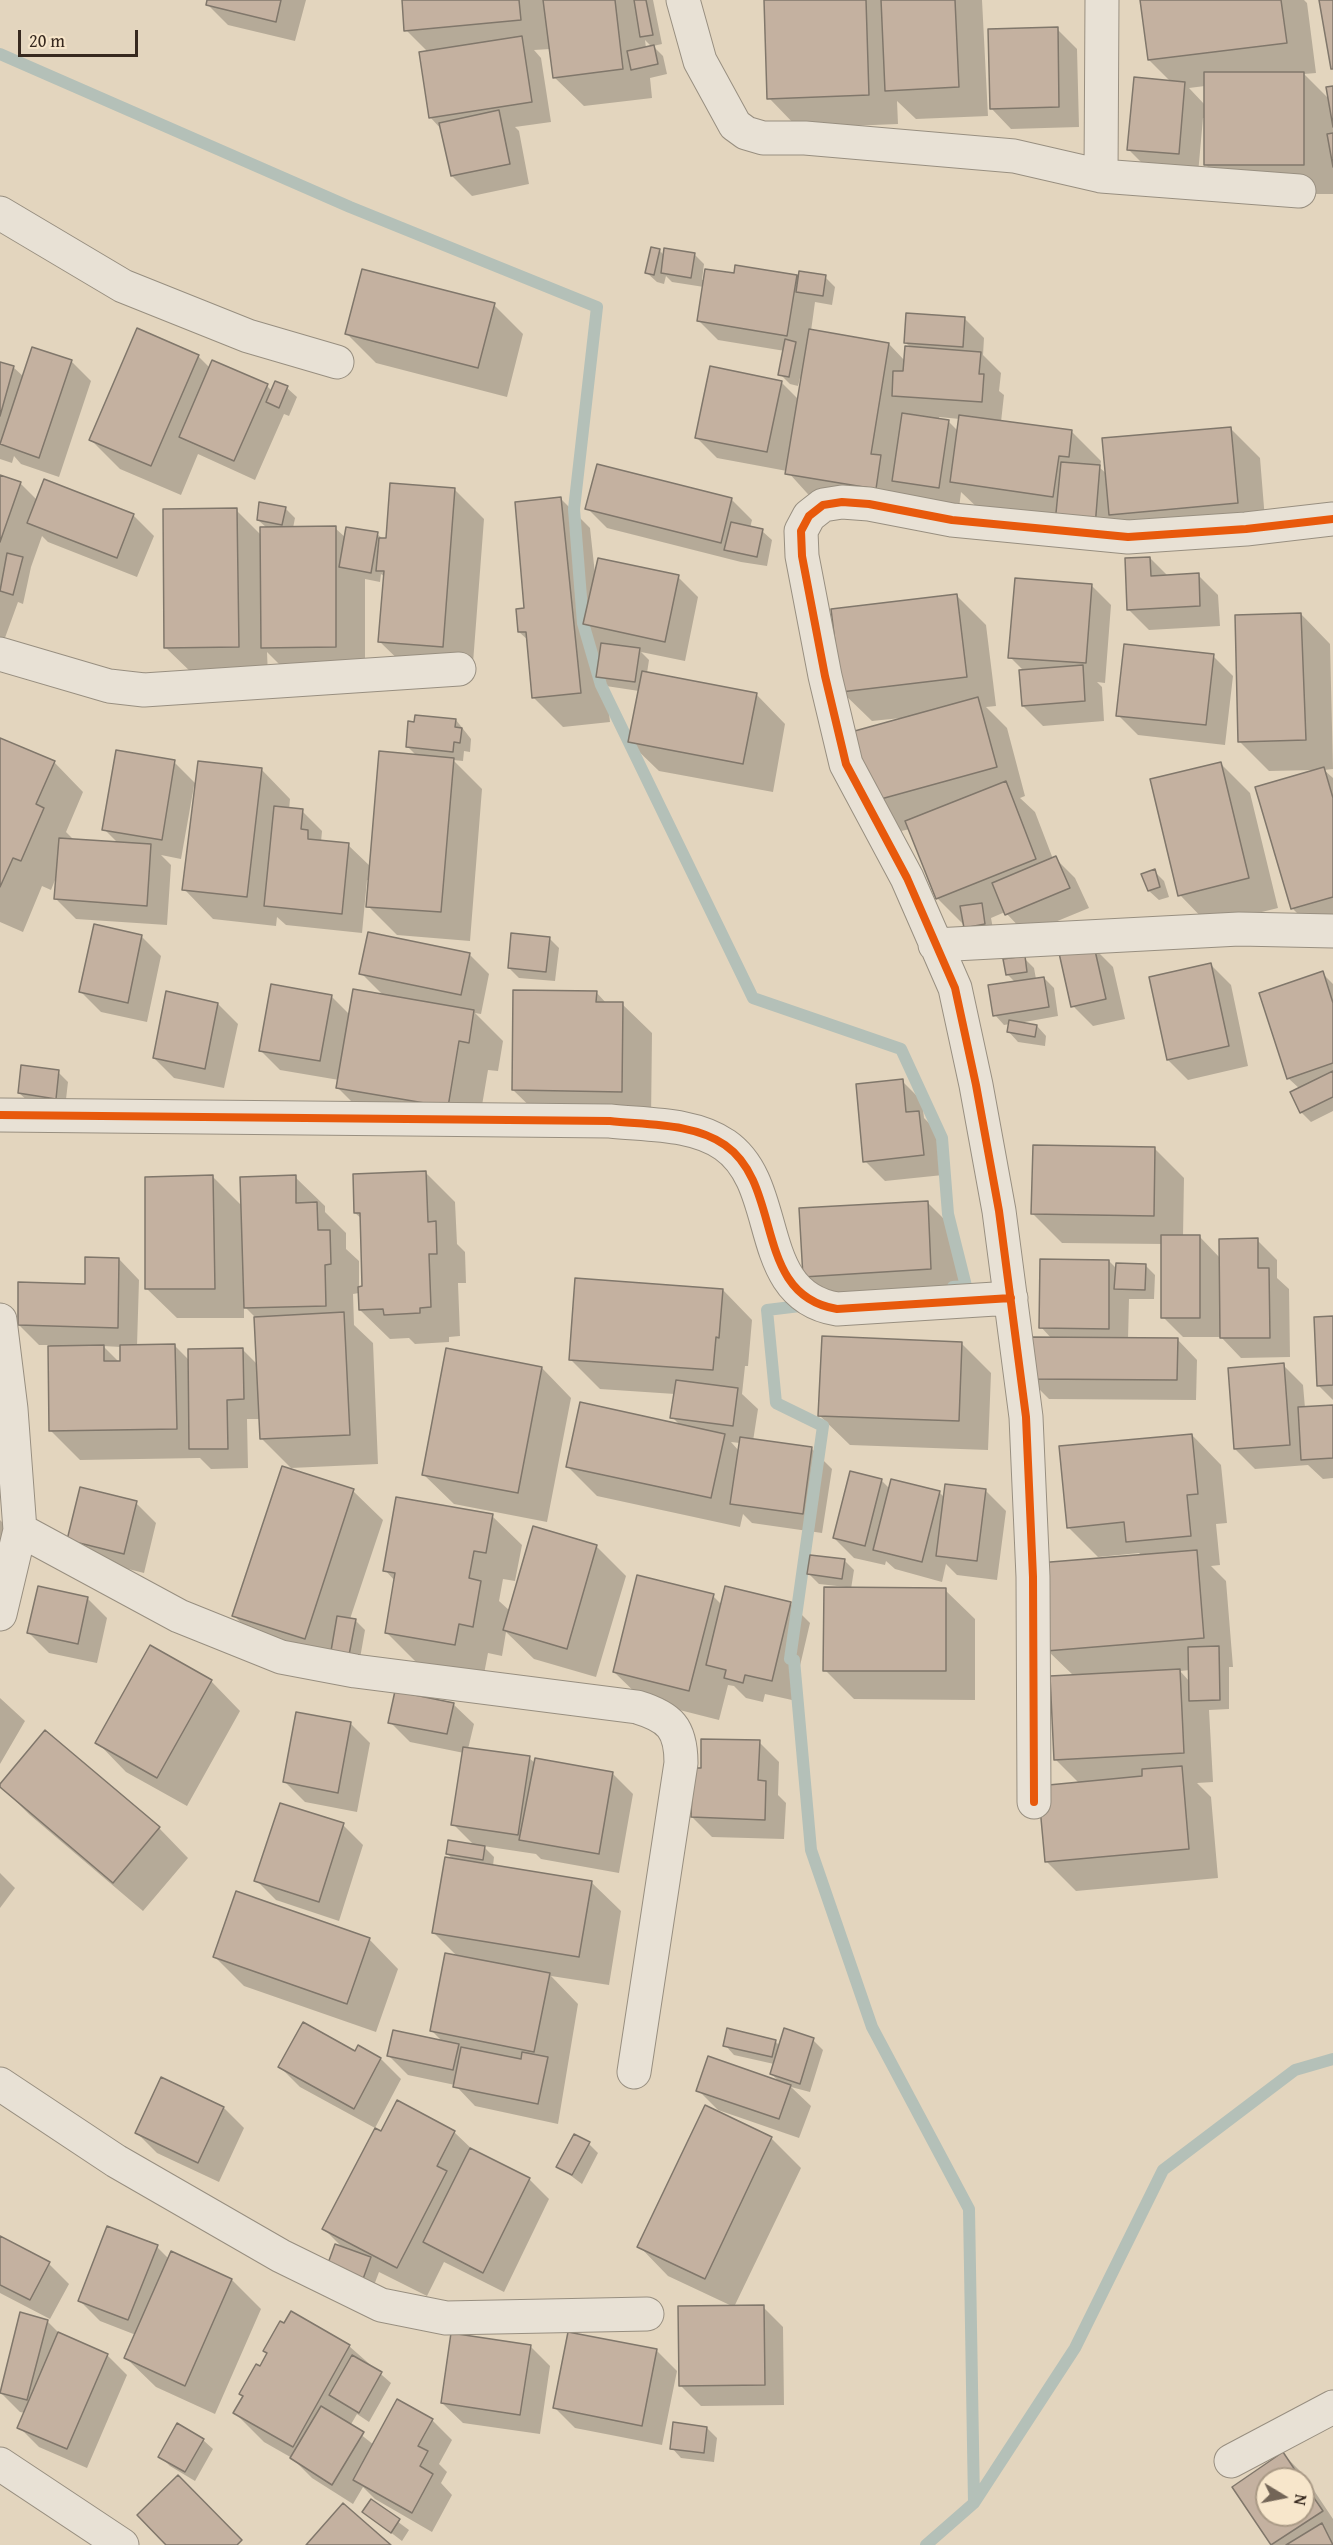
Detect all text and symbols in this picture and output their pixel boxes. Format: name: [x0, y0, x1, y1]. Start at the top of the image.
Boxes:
scale bar: [21, 18, 141, 56]
text: 20 m: [29, 27, 65, 54]
north arrow: [1255, 2467, 1315, 2527]
text: N: [1288, 2492, 1314, 2507]

